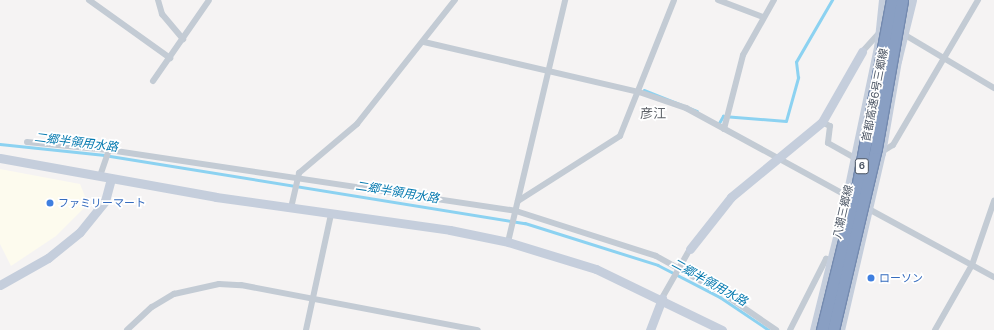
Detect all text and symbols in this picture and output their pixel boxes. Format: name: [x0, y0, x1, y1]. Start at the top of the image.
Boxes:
street label: 首都高速6号三郷線: [859, 47, 891, 143]
district label: 彦江: [640, 106, 666, 122]
water label: 二郷半領用水路: [33, 131, 119, 155]
road number: 6: [854, 158, 870, 174]
water label: 二郷半領用水路: [354, 179, 440, 207]
street label: 八潮三郷線: [830, 184, 856, 240]
place label: ファミリーマート: [58, 196, 146, 210]
marker: ファミリーマート: [45, 198, 55, 208]
water label: 二郷半領用水路: [669, 256, 749, 310]
place label: ローソン: [879, 271, 923, 285]
marker: ローソン: [866, 273, 876, 283]

